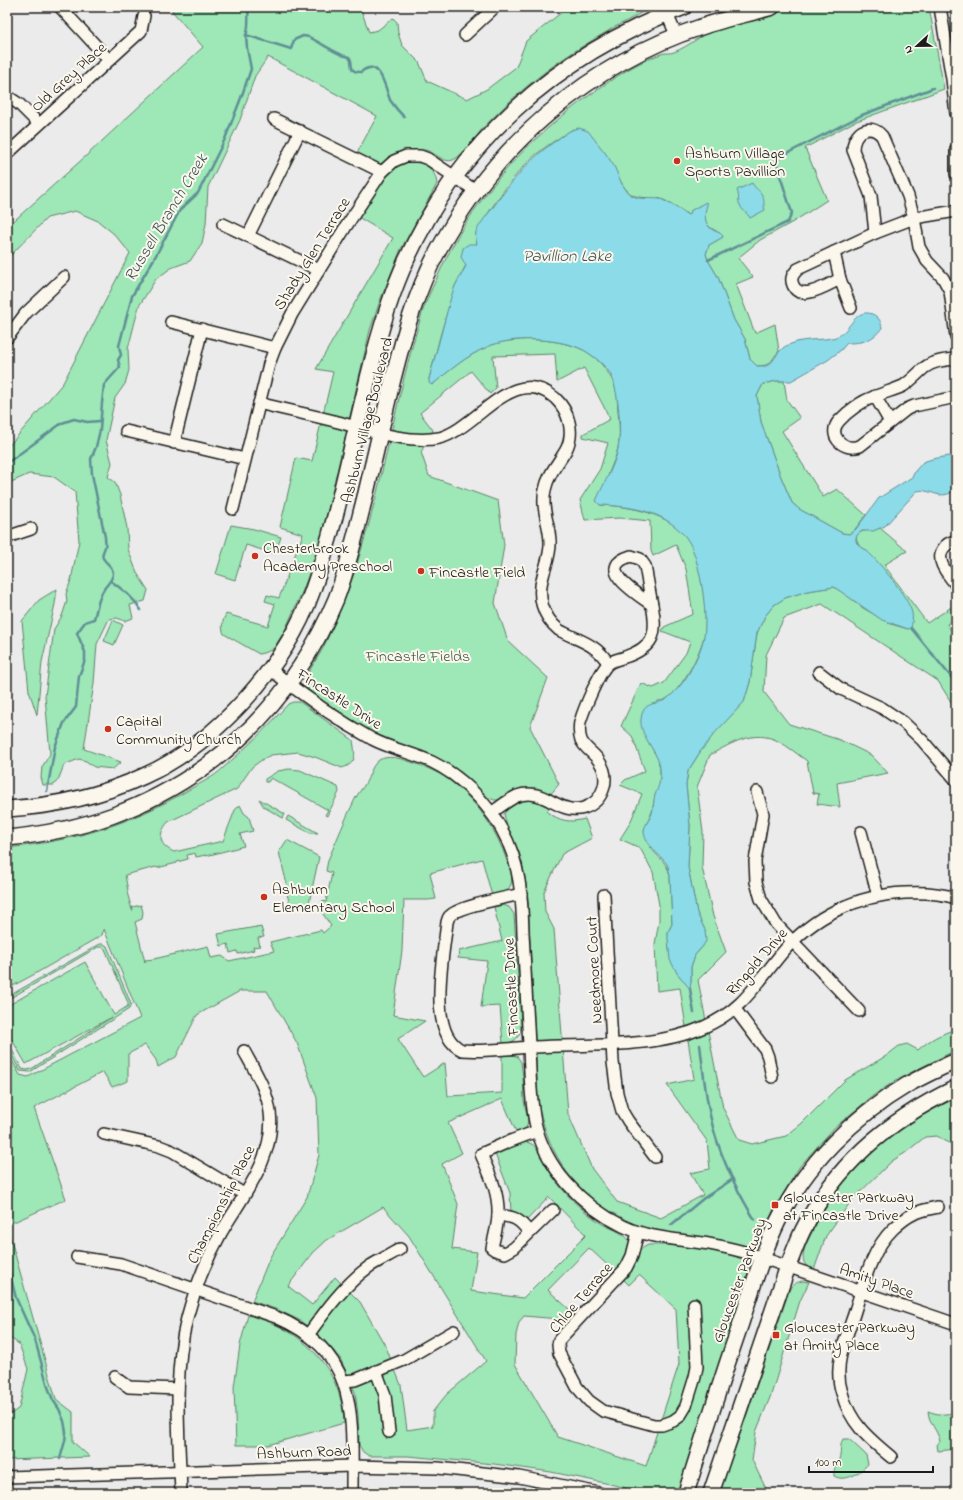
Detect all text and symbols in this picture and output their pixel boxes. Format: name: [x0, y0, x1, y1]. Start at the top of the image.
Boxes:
north arrow: [897, 26, 937, 66]
street label: Old Grey Place: [26, 36, 113, 118]
text: N: [900, 43, 917, 56]
place label: Ashburn Village Sports Pavillion: [685, 142, 785, 184]
water label: Russell Branch Creek: [118, 148, 215, 287]
marker: Ashburn Village Sports Pavillion: [672, 156, 682, 166]
street label: Shady Glen Terrace: [268, 192, 358, 315]
water label: Pavillion Lake: [523, 244, 613, 269]
street label: Ashburn Village Boulevard: [336, 335, 400, 506]
place label: Chesterbrook Academy Preschool: [263, 537, 393, 579]
marker: Chesterbrook Academy Preschool: [250, 551, 260, 561]
place label: Fincastle Field: [428, 561, 525, 585]
marker: Fincastle Field: [416, 566, 426, 576]
park label: Fincastle Fields: [365, 645, 470, 669]
street label: Fincastle Drive: [291, 662, 387, 737]
place label: Capital Community Church: [116, 710, 241, 752]
marker: Capital Community Church: [103, 724, 113, 734]
place label: Ashburn Elementary School: [272, 878, 395, 920]
marker: Ashburn Elementary School: [259, 892, 269, 902]
street label: Needmore Court: [580, 915, 610, 1024]
street label: Ringold Drive: [721, 922, 795, 1002]
street label: Fincastle Drive: [497, 937, 527, 1037]
street label: Championship Place: [181, 1141, 262, 1268]
place label: Gloucester Parkway at Fincastle Drive: [783, 1186, 914, 1228]
marker: Gloucester Parkway at Fincastle Drive: [770, 1200, 780, 1210]
street label: Gloucester Parkway: [706, 1215, 774, 1346]
street label: Chloe Terrace: [544, 1257, 620, 1339]
street label: Amity Place: [836, 1258, 918, 1306]
place label: Gloucester Parkway at Amity Place: [784, 1316, 915, 1358]
marker: Gloucester Parkway at Amity Place: [771, 1330, 781, 1340]
street label: Ashburn Road: [256, 1439, 352, 1467]
scale bar: [809, 1448, 933, 1474]
text: 100 m: [815, 1454, 842, 1472]

